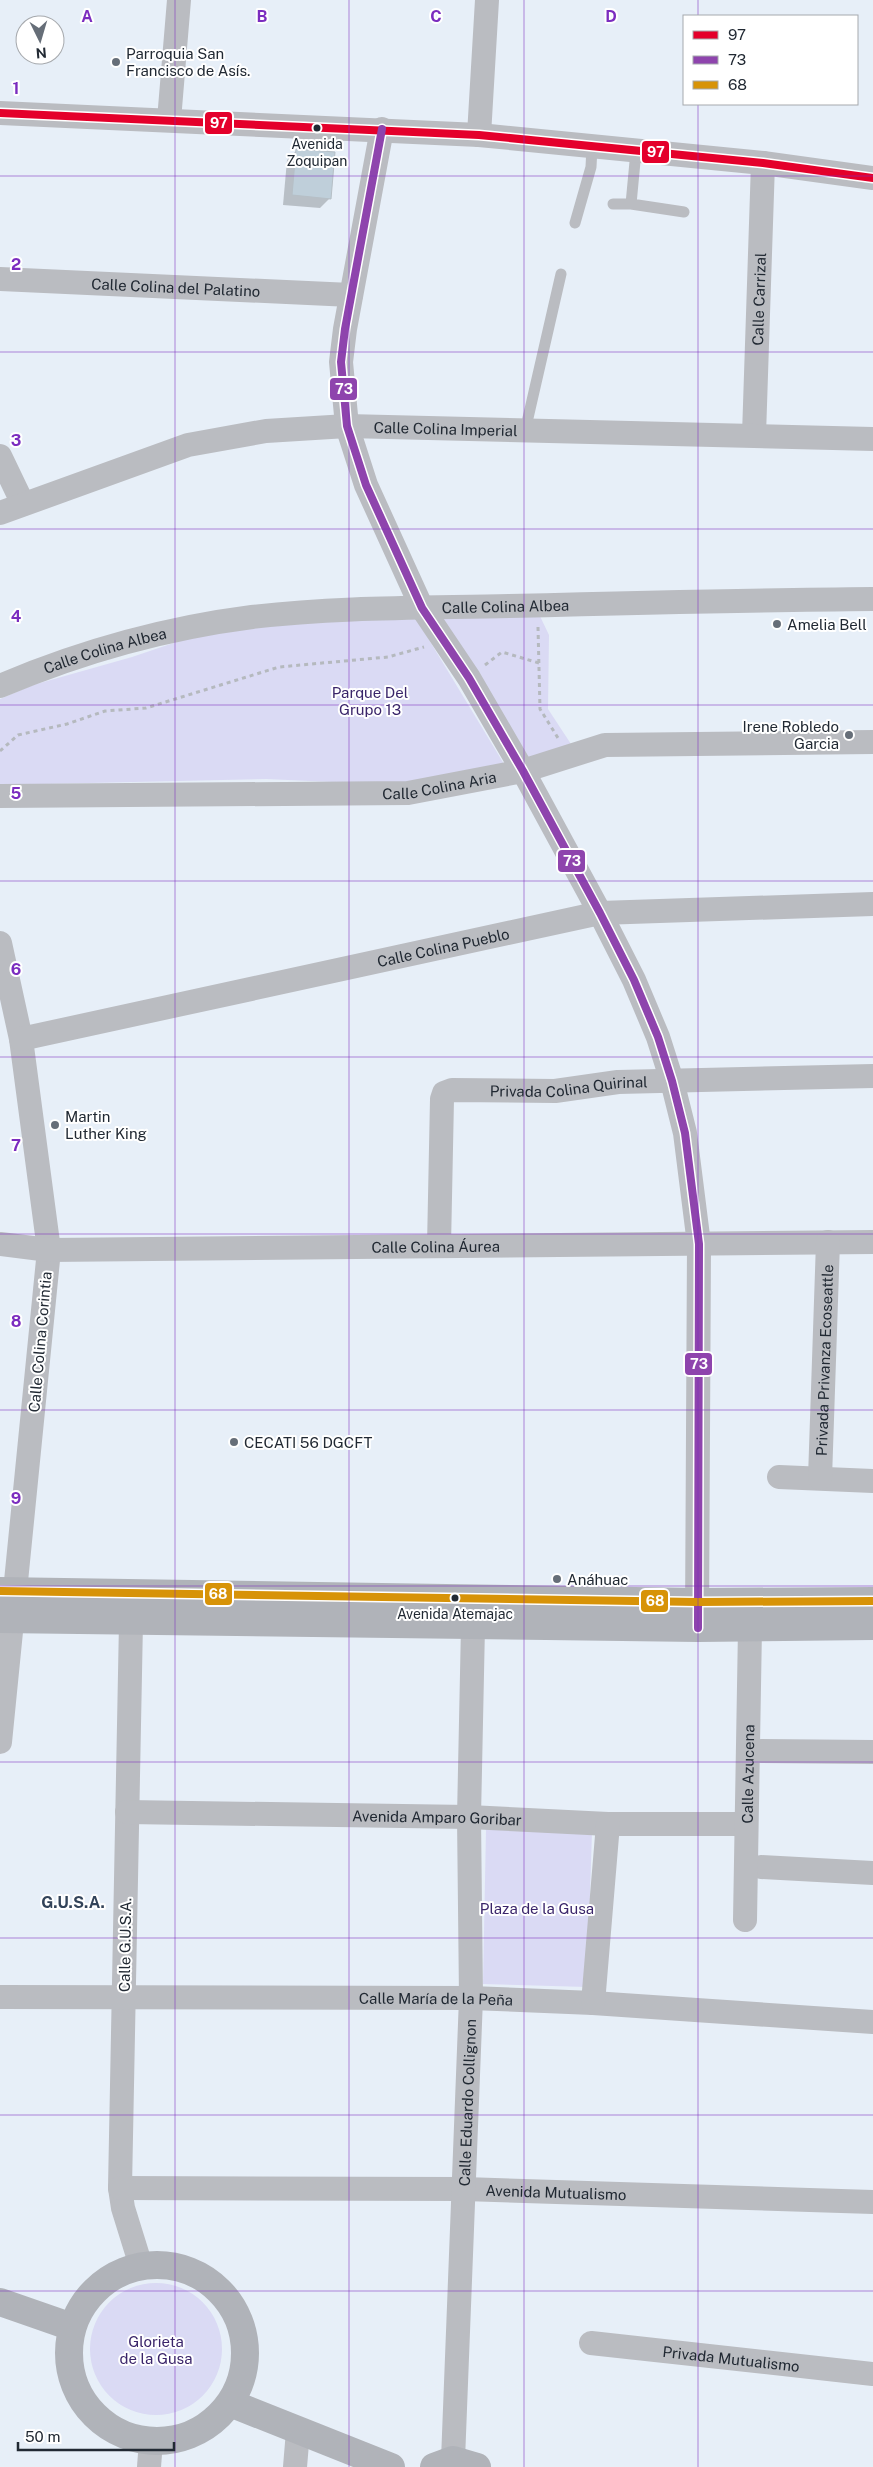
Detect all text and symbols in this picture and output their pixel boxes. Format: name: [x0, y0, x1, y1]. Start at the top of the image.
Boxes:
text: A: [81, 7, 93, 26]
text: B: [257, 7, 268, 26]
text: C: [430, 7, 442, 26]
text: D: [605, 7, 617, 26]
north arrow: [15, 15, 65, 65]
legend: [683, 15, 858, 105]
text: 97: [728, 26, 746, 43]
text: N: [35, 45, 47, 61]
place label: Parroquia San Francisco de Asís.: [126, 45, 250, 79]
text: 73: [728, 51, 746, 68]
marker: Parroquia San Francisco de Asís.: [110, 56, 122, 68]
text: 68: [728, 76, 747, 93]
text: 1: [13, 79, 19, 98]
line badge: 97: [204, 111, 233, 135]
text: 97: [210, 115, 228, 131]
marker: Avenida Zoquipan: [312, 123, 322, 133]
place label: Avenida Zoquipan: [287, 136, 347, 169]
line badge: 97: [641, 140, 670, 164]
text: 97: [647, 144, 665, 160]
street label: Calle Carrizal: [748, 252, 769, 346]
text: 2: [11, 255, 21, 274]
street label: Calle Colina del Palatino: [91, 275, 261, 299]
line badge: 73: [329, 377, 358, 401]
text: 73: [335, 381, 353, 397]
street label: Calle Colina Imperial: [374, 418, 518, 439]
text: 3: [11, 431, 21, 450]
street label: Calle Colina Albea: [442, 596, 569, 616]
text: 4: [11, 607, 22, 626]
place label: Amelia Bell: [787, 616, 867, 633]
marker: Amelia Bell: [771, 618, 783, 630]
street label: Calle Colina Albea: [41, 624, 168, 677]
park label: Parque Del Grupo 13: [332, 684, 408, 718]
place label: Irene Robledo Garcia: [742, 718, 839, 752]
marker: Irene Robledo Garcia: [843, 729, 855, 741]
street label: Calle Colina Aria: [382, 768, 498, 802]
text: 5: [11, 784, 22, 803]
line badge: 73: [557, 849, 586, 873]
text: 73: [563, 853, 581, 869]
street label: Calle Colina Pueblo: [375, 924, 511, 970]
text: 6: [11, 960, 21, 979]
street label: Privada Colina Quirinal: [490, 1073, 648, 1100]
place label: Martin Luther King: [65, 1108, 147, 1142]
marker: Martin Luther King: [49, 1119, 61, 1131]
text: 7: [11, 1136, 21, 1155]
street label: Calle Colina Áurea: [371, 1237, 500, 1255]
street label: Privada Privanza Ecoseattle: [812, 1264, 836, 1456]
street label: Calle Colina Corintia: [25, 1271, 55, 1413]
text: 8: [11, 1312, 22, 1331]
line badge: 73: [684, 1352, 713, 1376]
text: 73: [690, 1356, 708, 1372]
place label: CECATI 56 DGCFT: [244, 1434, 372, 1451]
marker: CECATI 56 DGCFT: [228, 1436, 240, 1448]
text: 9: [11, 1489, 21, 1508]
place label: Anáhuac: [567, 1571, 628, 1588]
marker: Anáhuac: [551, 1573, 563, 1585]
line badge: 68: [204, 1582, 233, 1606]
text: 68: [209, 1586, 227, 1602]
line badge: 68: [640, 1589, 669, 1613]
marker: Avenida Atemajac: [450, 1593, 460, 1603]
text: 68: [646, 1593, 664, 1609]
place label: Avenida Atemajac: [397, 1606, 513, 1622]
street label: Calle Azucena: [738, 1724, 757, 1824]
street label: Avenida Amparo Goribar: [352, 1807, 522, 1828]
district label: G.U.S.A.: [41, 1893, 105, 1912]
street label: Calle G.U.S.A.: [116, 1898, 134, 1992]
park label: Plaza de la Gusa: [480, 1900, 594, 1917]
street label: Calle María de la Peña: [359, 1989, 513, 2008]
street label: Calle Eduardo Collignon: [455, 2019, 479, 2187]
street label: Avenida Mutualismo: [485, 2181, 627, 2203]
park label: Glorieta de la Gusa: [119, 2333, 193, 2367]
street label: Privada Mutualismo: [662, 2342, 801, 2374]
scale bar: [18, 2420, 174, 2452]
text: 50 m: [25, 2428, 60, 2445]

